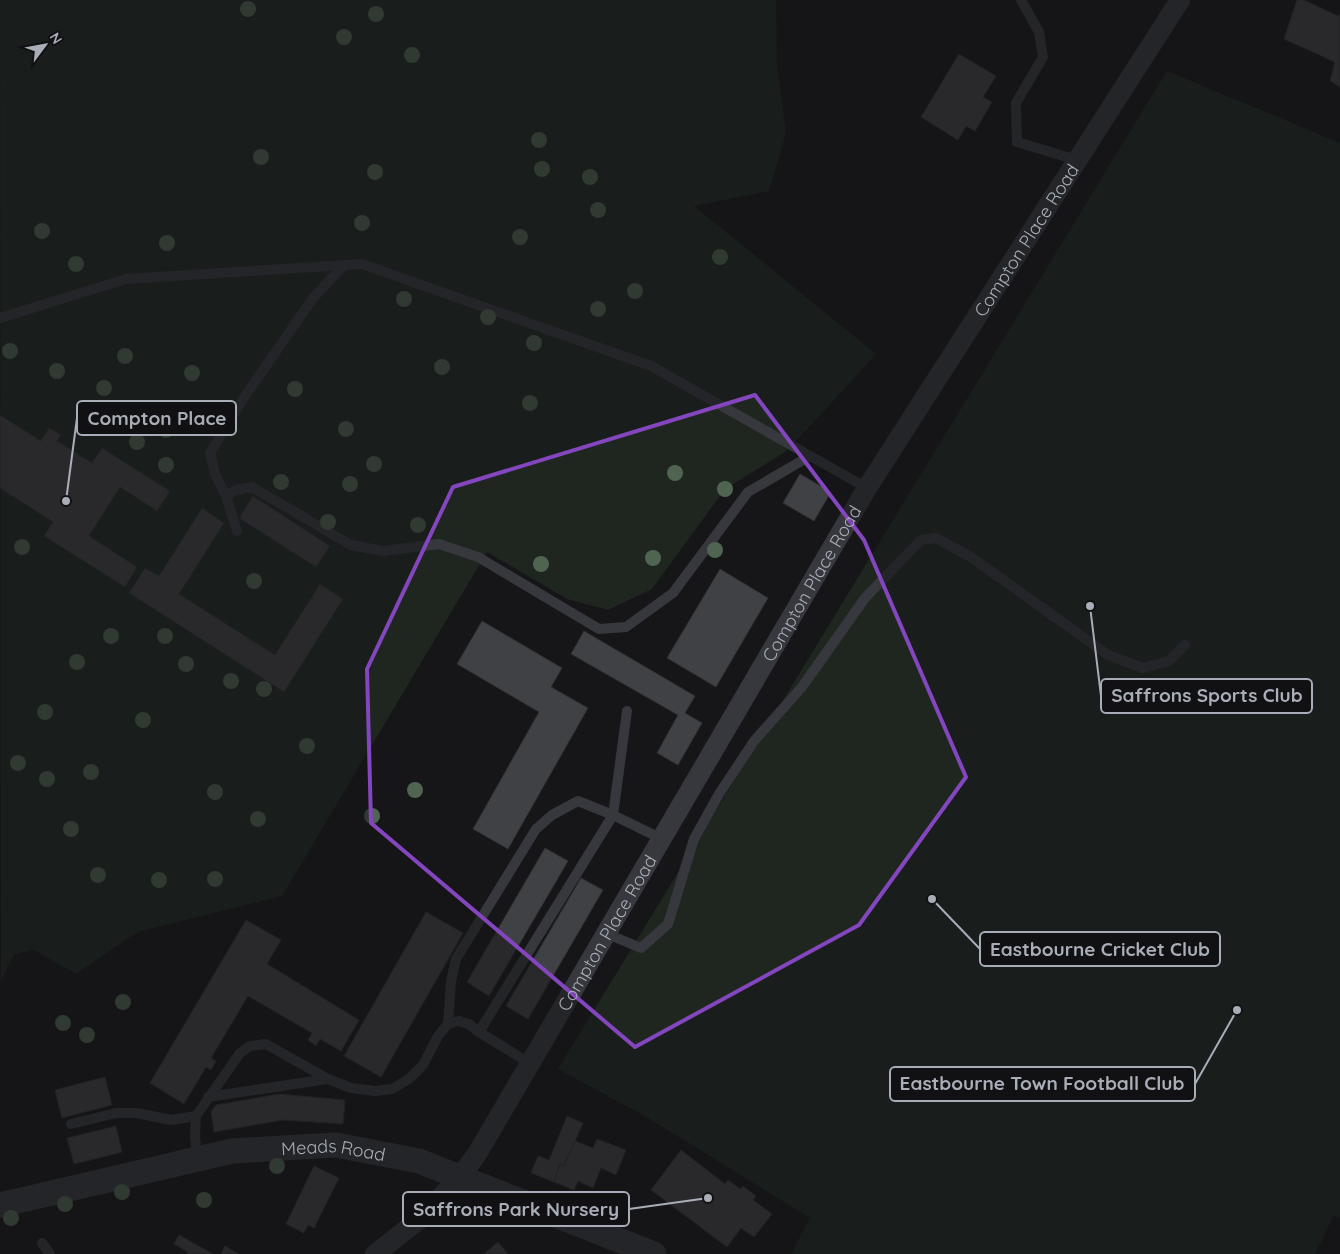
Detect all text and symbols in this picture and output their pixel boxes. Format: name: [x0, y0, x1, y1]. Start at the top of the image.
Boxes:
north arrow: [20, 20, 70, 70]
text: N: [46, 29, 66, 47]
street label: Compton Place Road: [969, 159, 1084, 321]
callout: Compton Place: [77, 401, 236, 435]
text: Compton Place: [87, 406, 227, 430]
street label: Compton Place Road: [757, 501, 866, 665]
callout: Saffrons Sports Club: [1101, 679, 1312, 713]
text: Saffrons Sports Club: [1111, 683, 1303, 707]
street label: Compton Place Road: [552, 851, 661, 1015]
callout: Eastbourne Cricket Club: [980, 932, 1220, 966]
text: Eastbourne Cricket Club: [990, 937, 1210, 961]
callout: Eastbourne Town Football Club: [890, 1067, 1195, 1101]
text: Eastbourne Town Football Club: [900, 1071, 1184, 1095]
street label: Meads Road: [281, 1133, 387, 1166]
callout: Saffrons Park Nursery: [403, 1192, 629, 1226]
text: Saffrons Park Nursery: [413, 1197, 619, 1221]

